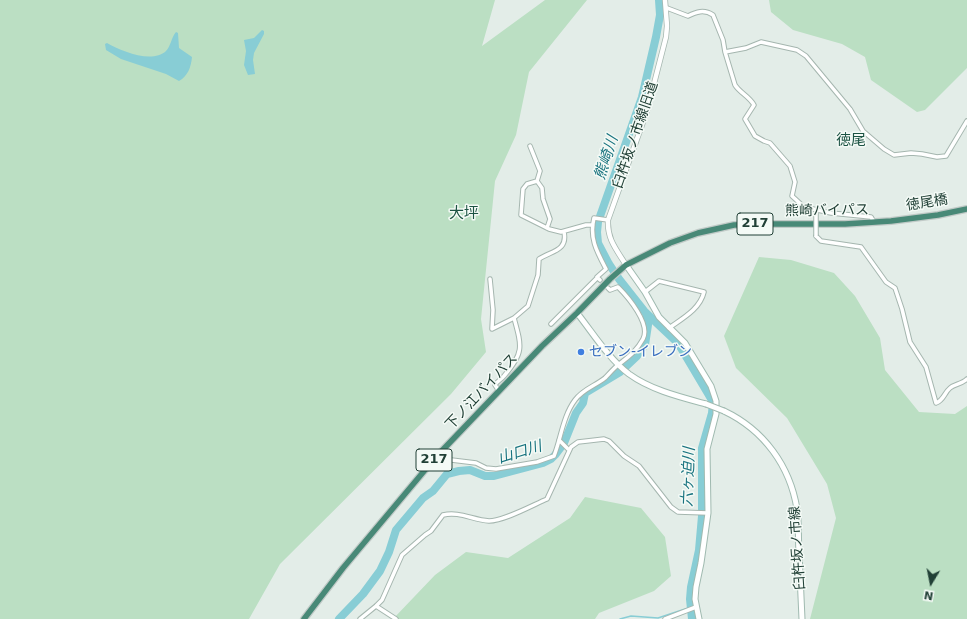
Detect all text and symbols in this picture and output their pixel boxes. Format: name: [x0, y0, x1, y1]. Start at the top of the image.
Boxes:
street label: 臼杵坂ノ市線旧道: [610, 79, 662, 191]
district label: 徳尾: [836, 132, 866, 150]
water label: 熊崎川: [591, 134, 623, 182]
street label: 徳尾橋: [905, 191, 949, 215]
street label: 熊崎バイパス: [785, 202, 869, 220]
district label: 大坪: [449, 205, 479, 223]
road number: 217: [737, 213, 773, 235]
place label: セブン-イレブン: [589, 344, 692, 360]
marker: セブン-イレブン: [576, 347, 586, 357]
street label: 下ノ江バイパス: [442, 350, 522, 434]
water label: 山口川: [496, 438, 544, 468]
water label: 六ヶ迫川: [679, 447, 699, 507]
road number: 217: [416, 449, 452, 471]
street label: 臼杵坂ノ市線: [787, 506, 809, 590]
north arrow: [911, 563, 951, 603]
text: N: [923, 588, 934, 603]

